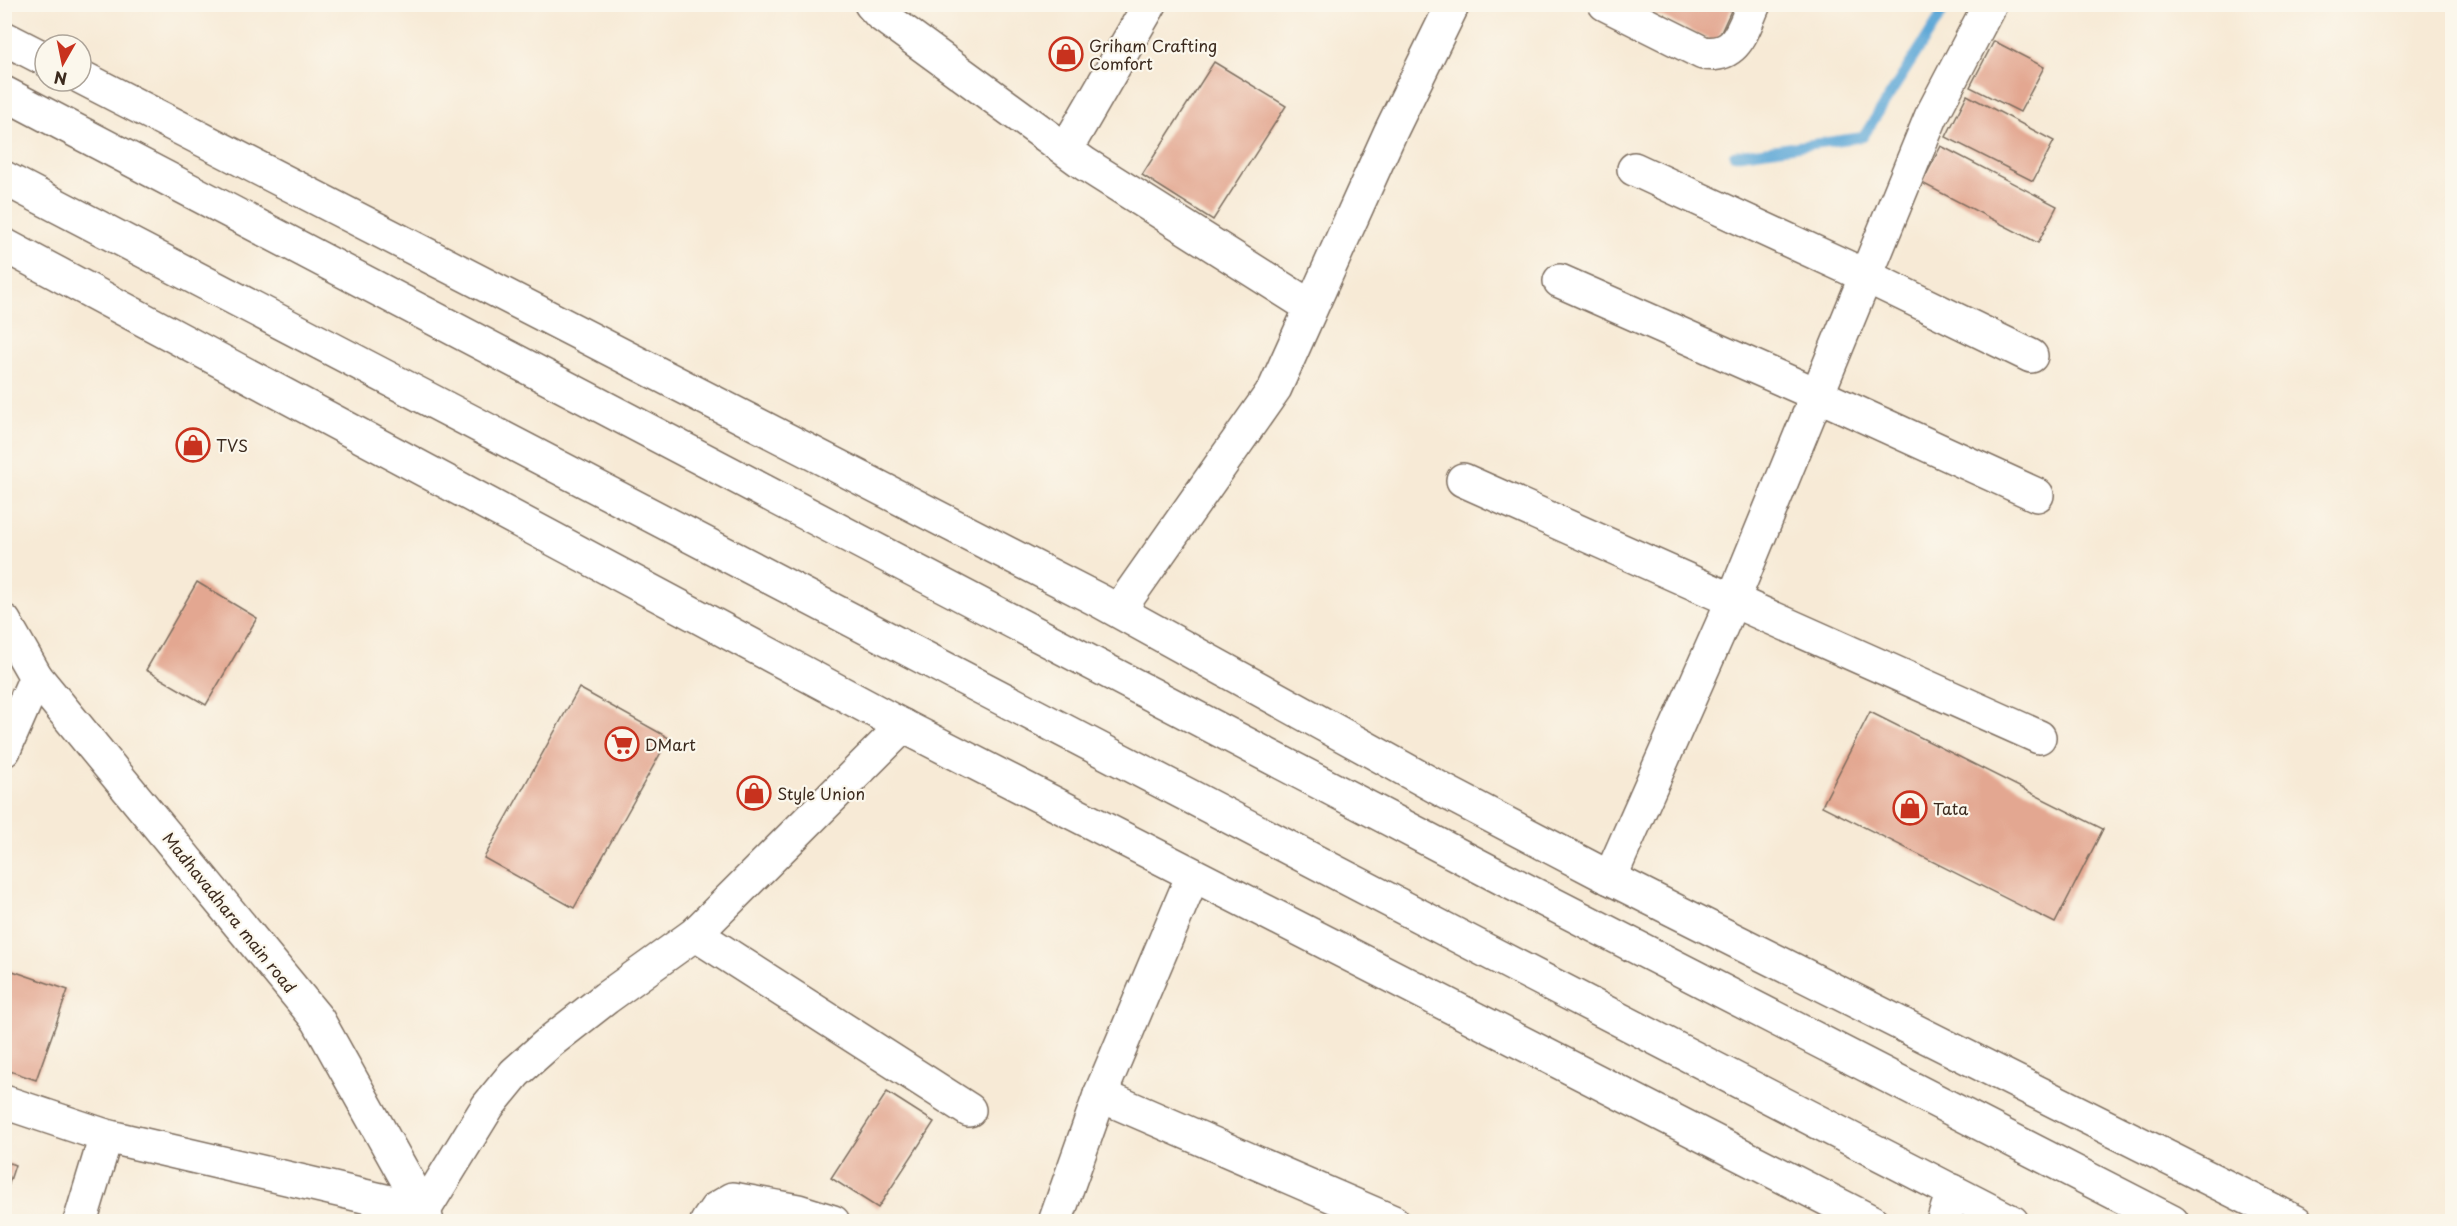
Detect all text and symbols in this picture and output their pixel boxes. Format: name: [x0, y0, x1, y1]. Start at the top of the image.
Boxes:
north arrow: [33, 33, 93, 93]
place label: Griham Crafting Comfort: [1089, 33, 1217, 75]
shop icon: Griham Crafting Comfort: [1048, 36, 1084, 72]
text: N: [52, 66, 69, 92]
shop icon: TVS: [175, 427, 211, 463]
place label: TVS: [216, 433, 248, 457]
supermarket icon: DMart: [604, 726, 640, 762]
place label: DMart: [645, 732, 696, 756]
shop icon: Style Union: [736, 775, 772, 811]
place label: Style Union: [777, 781, 865, 805]
shop icon: Tata: [1892, 790, 1928, 826]
place label: Tata: [1933, 796, 1968, 820]
street label: Madhavadhara main road: [158, 827, 303, 998]

